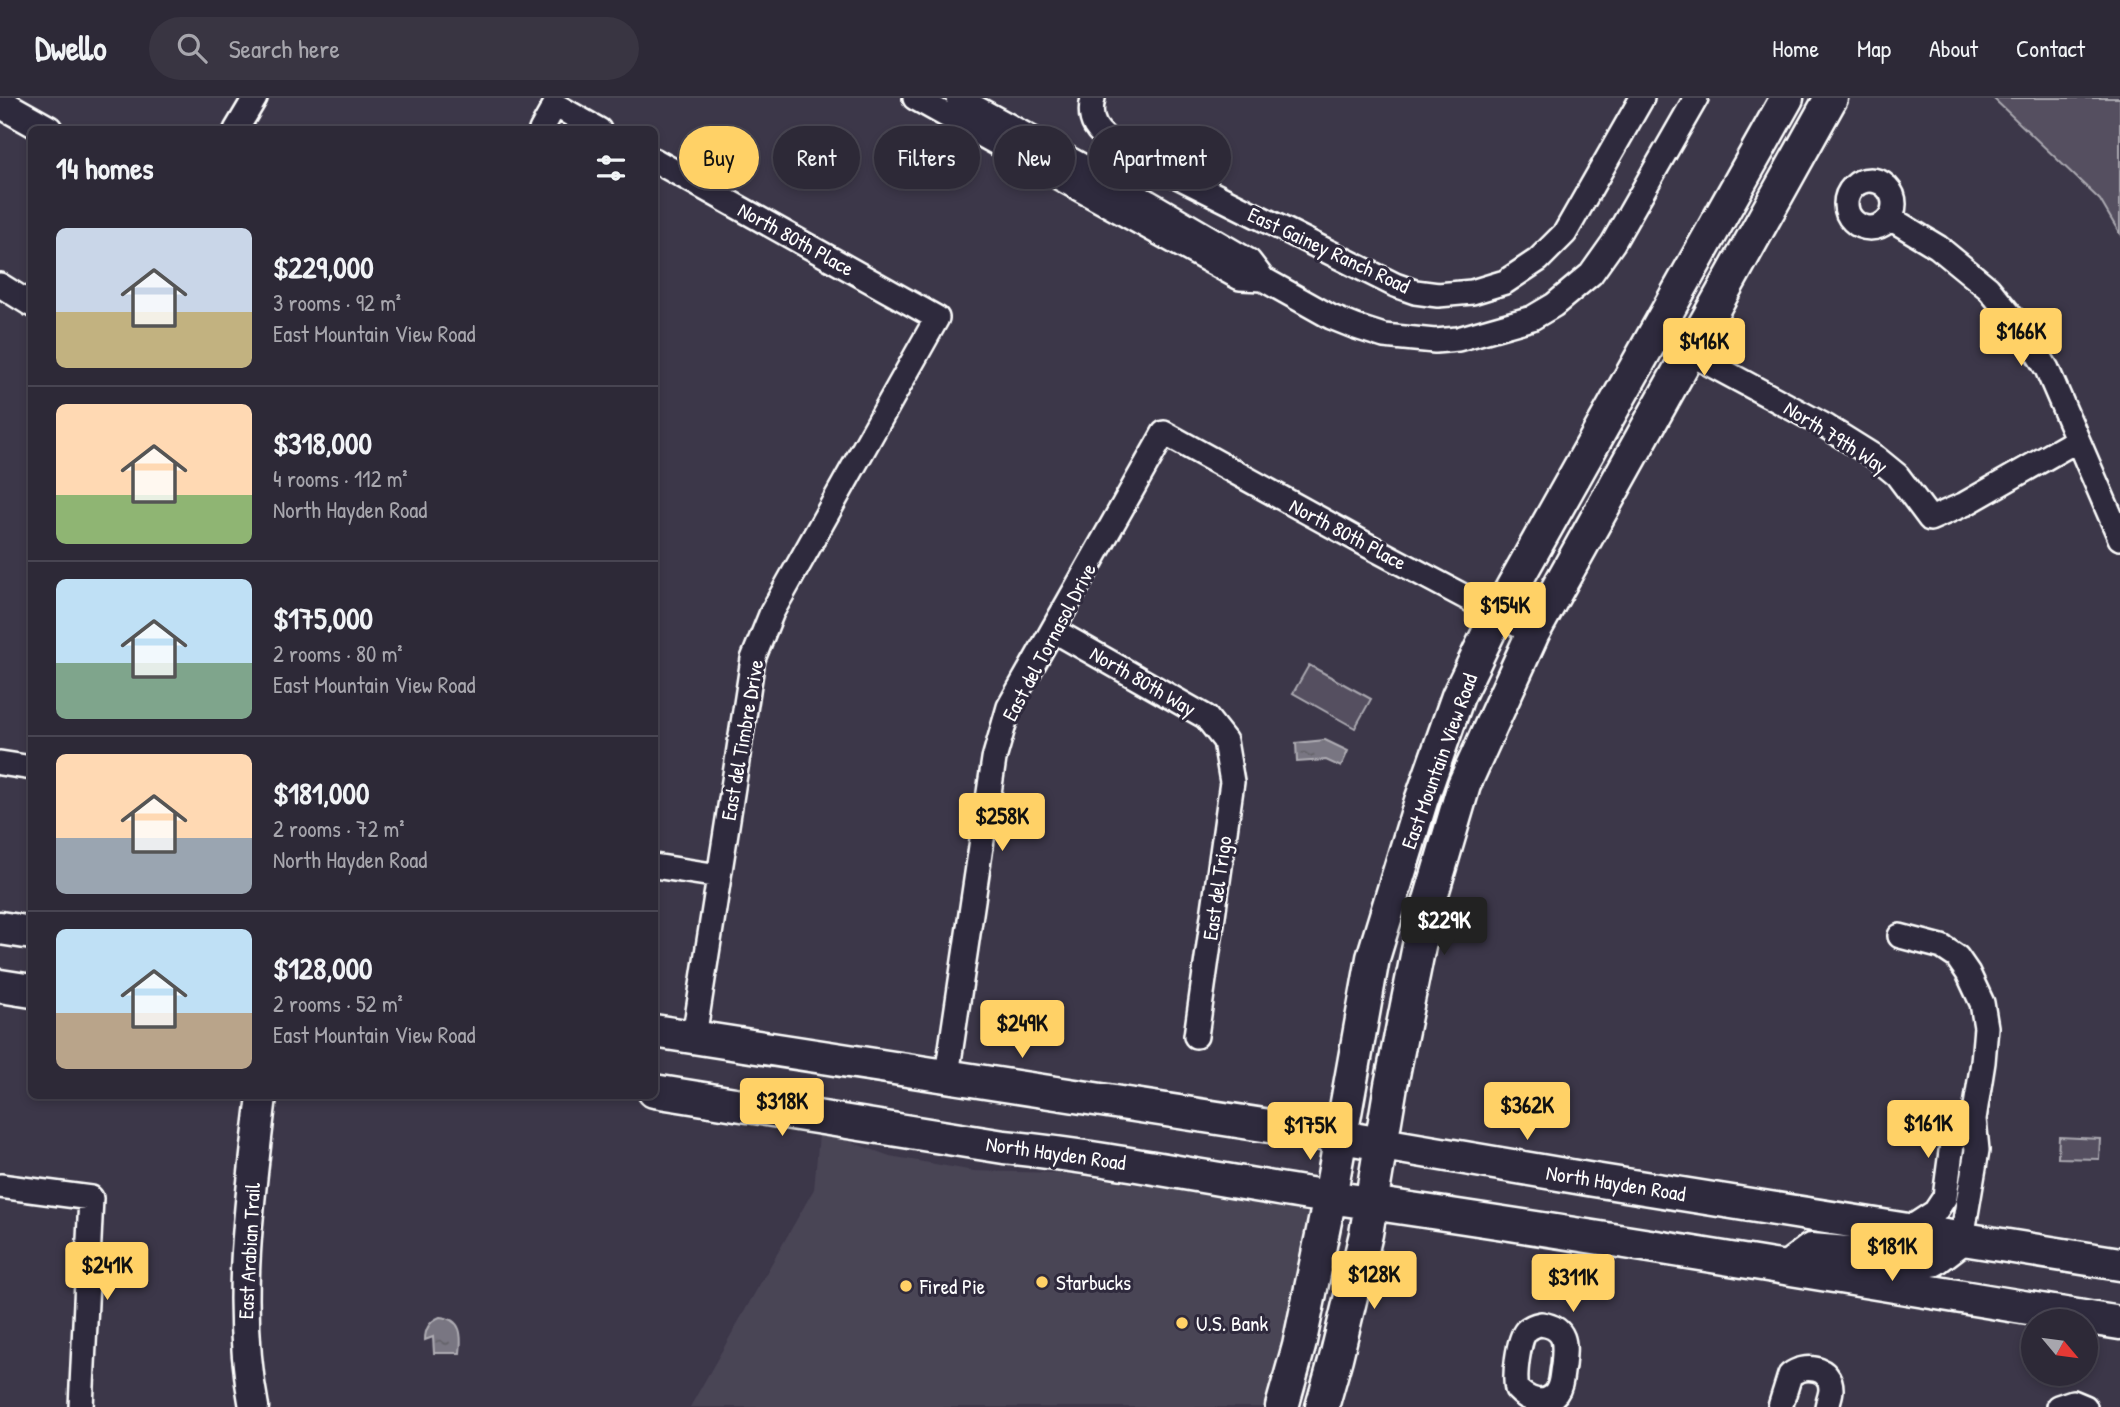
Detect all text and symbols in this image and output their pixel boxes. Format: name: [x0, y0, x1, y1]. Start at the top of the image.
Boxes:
search box: [149, 17, 639, 80]
text: Dwello: [35, 26, 107, 70]
icon: search: [173, 29, 211, 67]
text: Search here: [229, 31, 340, 66]
text: Home: [1772, 32, 1819, 64]
text: Map: [1857, 32, 1891, 64]
text: About: [1929, 32, 1978, 64]
text: Contact: [2016, 32, 2085, 64]
chip: Buy: [679, 126, 759, 189]
chip: Rent: [773, 126, 860, 189]
chip: Filters: [874, 126, 980, 189]
chip: New: [994, 126, 1075, 189]
chip: Apartment: [1089, 126, 1231, 189]
text: 14 homes: [56, 148, 154, 188]
icon: filters: [592, 149, 630, 187]
street label: North 80th Place: [733, 195, 859, 283]
street label: East Gainey Ranch Road: [1243, 200, 1415, 300]
text: $229,000: [273, 247, 374, 287]
icon: home: [112, 256, 196, 340]
text: 3 rooms · 92 m²: [273, 287, 401, 318]
pin: $166K: [1972, 308, 2070, 368]
text: $166K: [1996, 315, 2046, 346]
text: East Mountain View Road: [273, 318, 475, 349]
pin: $416K: [1655, 318, 1753, 378]
text: $416K: [1679, 325, 1729, 356]
street label: North 79th Way: [1778, 394, 1894, 481]
text: $318,000: [273, 423, 372, 463]
icon: home: [112, 432, 196, 516]
text: 4 rooms · 112 m²: [273, 463, 408, 494]
street label: North 80th Place: [1285, 491, 1411, 577]
text: North Hayden Road: [273, 494, 427, 525]
street label: East del Tornasol Drive: [995, 558, 1103, 726]
pin: $154K: [1456, 582, 1554, 642]
text: $154K: [1480, 589, 1530, 620]
text: $175,000: [273, 598, 373, 638]
icon: home: [112, 607, 196, 691]
text: 2 rooms · 80 m²: [273, 638, 403, 669]
street label: North 80th Way: [1085, 639, 1201, 723]
street label: East del Timbre Drive: [714, 657, 770, 823]
text: East Mountain View Road: [273, 669, 475, 700]
street label: East Mountain View Road: [1394, 669, 1484, 853]
text: $181,000: [273, 773, 369, 813]
icon: home: [112, 782, 196, 866]
pin: $258K: [953, 794, 1051, 853]
text: $258K: [975, 800, 1029, 831]
text: 2 rooms · 72 m²: [273, 813, 405, 844]
street label: East del Trigo: [1195, 834, 1239, 942]
text: North Hayden Road: [273, 844, 427, 875]
pin: $229K: [1395, 898, 1493, 957]
text: $229K: [1417, 904, 1471, 935]
text: $128,000: [273, 948, 373, 988]
icon: home: [112, 957, 196, 1041]
text: 2 rooms · 52 m²: [273, 988, 403, 1019]
pin: $249K: [973, 1000, 1071, 1060]
text: $249K: [996, 1007, 1048, 1038]
text: East Mountain View Road: [273, 1019, 475, 1050]
pin: $318K: [733, 1079, 831, 1138]
pin: $362K: [1478, 1082, 1576, 1142]
text: $318K: [756, 1085, 808, 1116]
text: $362K: [1500, 1089, 1554, 1120]
pin: $161K: [1879, 1100, 1977, 1160]
pin: $175K: [1261, 1102, 1359, 1162]
text: $161K: [1903, 1107, 1953, 1138]
text: $175K: [1283, 1109, 1337, 1140]
street label: North Hayden Road: [984, 1129, 1128, 1177]
street label: North Hayden Road: [1544, 1158, 1688, 1208]
street label: East Arabian Trail: [231, 1182, 267, 1320]
pin: $181K: [1843, 1224, 1941, 1283]
text: $181K: [1867, 1230, 1917, 1261]
pin: $241K: [58, 1242, 156, 1302]
text: $241K: [81, 1249, 133, 1280]
pin: $128K: [1325, 1252, 1423, 1311]
pin: $311K: [1524, 1254, 1622, 1314]
text: $128K: [1348, 1258, 1400, 1289]
text: $311K: [1548, 1261, 1598, 1292]
place label: Starbucks: [1056, 1268, 1131, 1297]
place label: Fired Pie: [919, 1272, 985, 1301]
marker: Starbucks: [1034, 1274, 1050, 1290]
marker: Fired Pie: [898, 1278, 914, 1294]
place label: U.S. Bank: [1196, 1309, 1268, 1338]
north arrow: [2021, 1309, 2098, 1386]
map controls: [2021, 1309, 2098, 1386]
marker: U.S. Bank: [1174, 1315, 1190, 1331]

